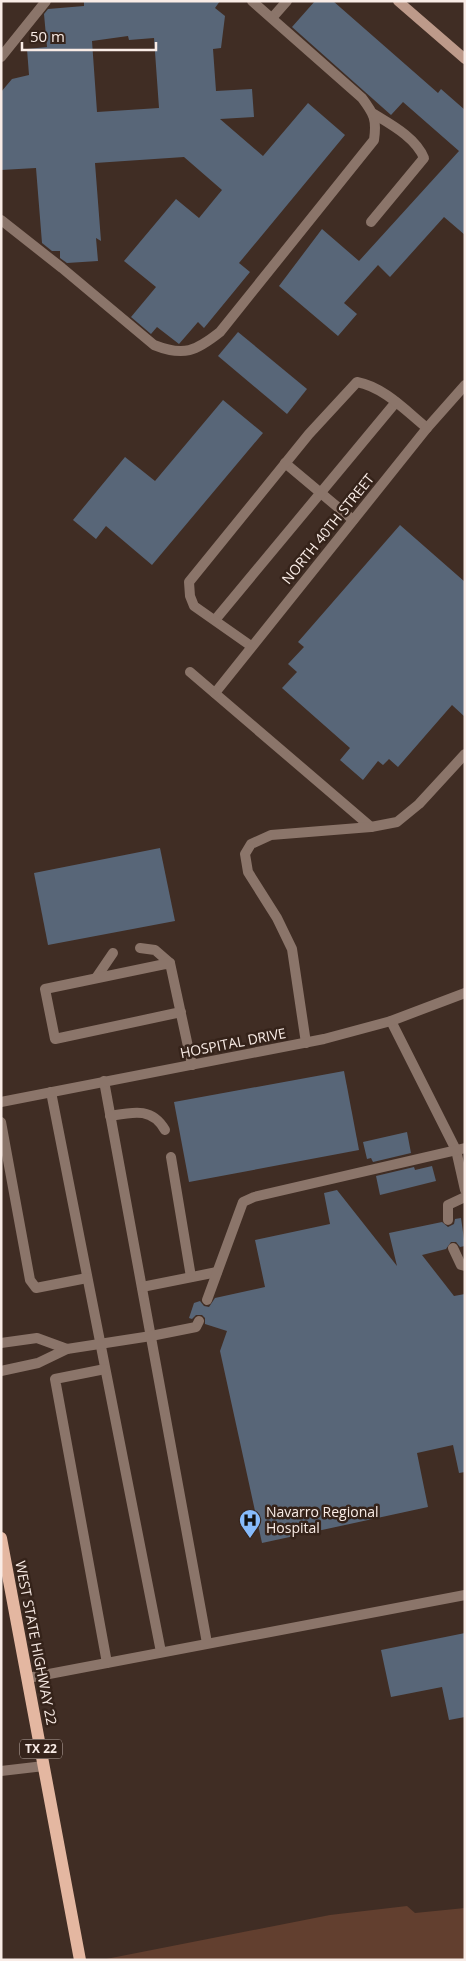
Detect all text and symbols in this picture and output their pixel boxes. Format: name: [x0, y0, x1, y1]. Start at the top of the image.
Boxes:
scale bar: [22, 20, 156, 52]
text: 50 m: [30, 26, 65, 46]
street label: NORTH 40TH STREET: [277, 469, 378, 588]
street label: HOSPITAL DRIVE: [178, 1023, 288, 1062]
place label: Navarro Regional Hospital: [266, 1502, 379, 1537]
hospital icon: Navarro Regional Hospital: [238, 1508, 262, 1539]
street label: WEST STATE HIGHWAY 22: [11, 1559, 62, 1727]
road number: TX 22: [20, 1740, 62, 1758]

